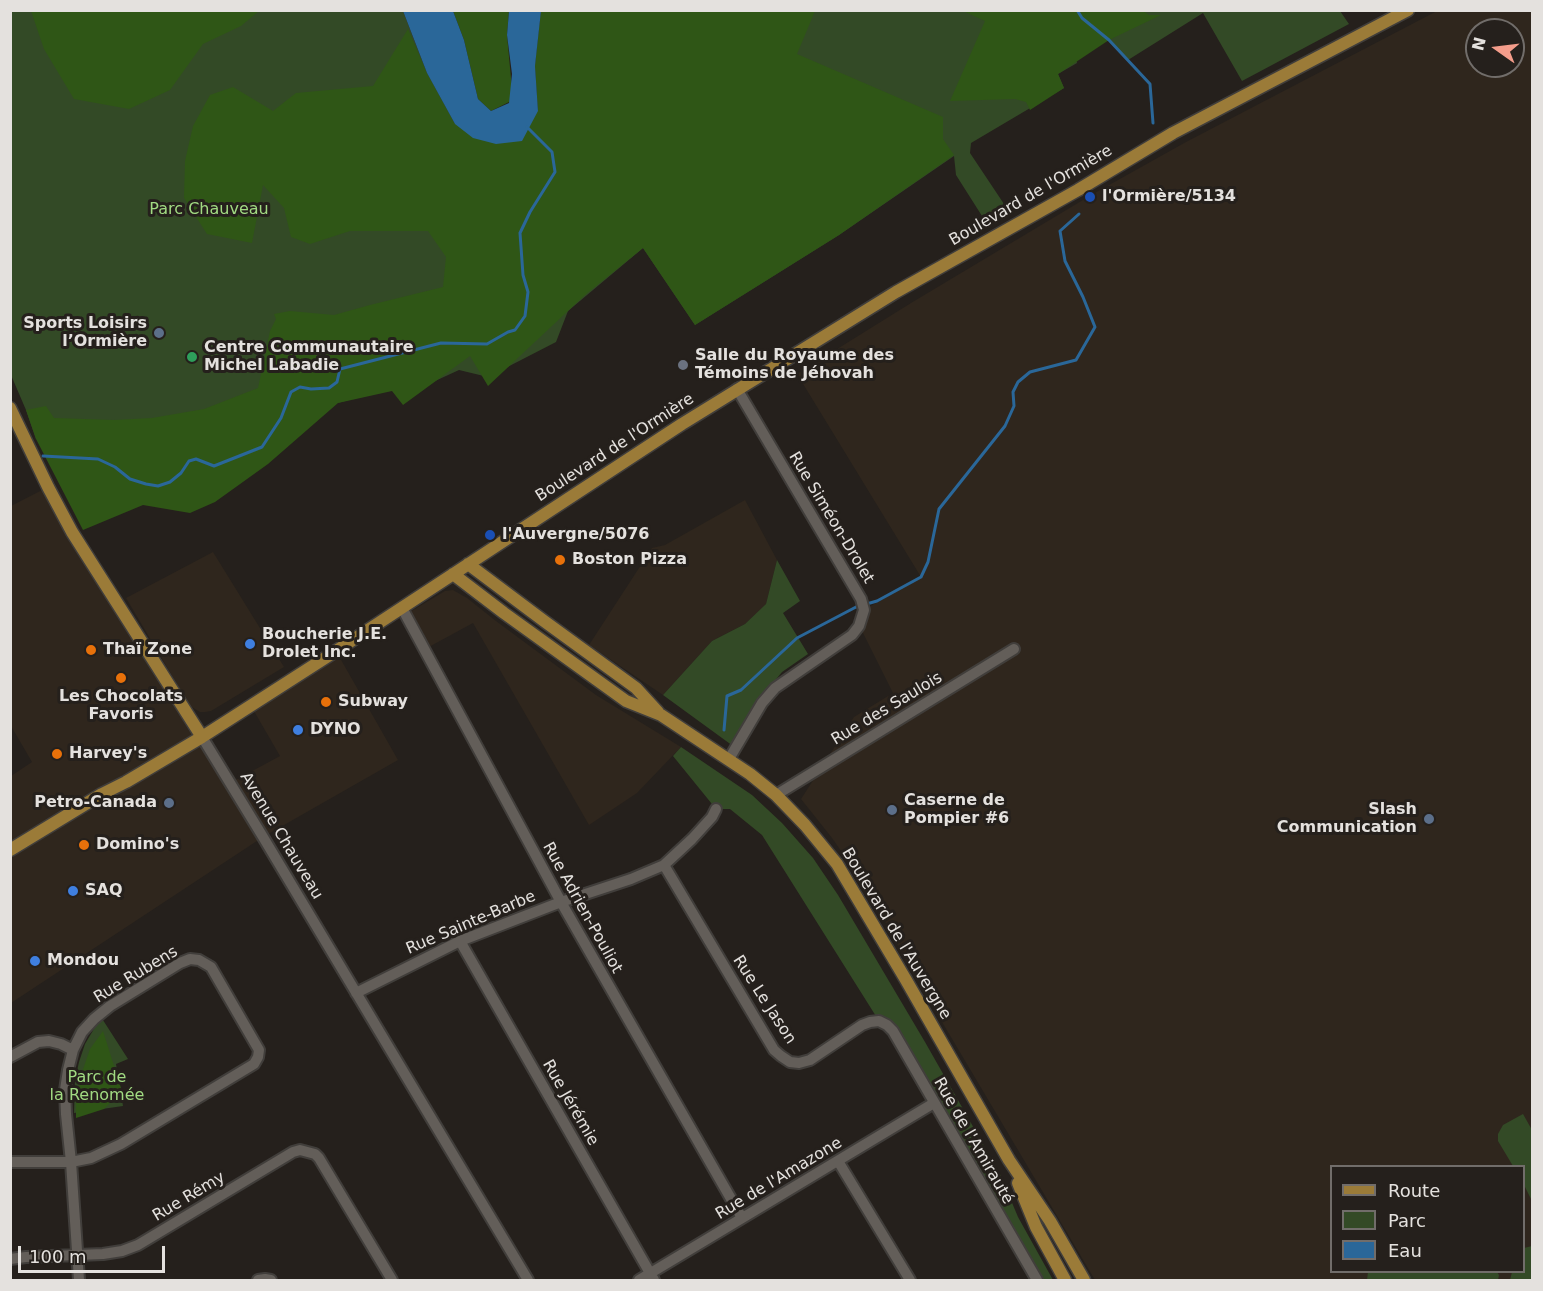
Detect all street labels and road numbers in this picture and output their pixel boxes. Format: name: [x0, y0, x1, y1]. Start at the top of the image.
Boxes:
street label: Boulevard de l'Ormière: [946, 141, 1116, 251]
street label: Boulevard de l'Ormière: [532, 390, 698, 506]
street label: Rue Siméon-Drolet: [784, 449, 878, 587]
street label: Rue des Saulois: [828, 668, 946, 750]
street label: Avenue Chauveau: [235, 769, 327, 903]
street label: Rue Adrien-Pouliot: [538, 839, 626, 977]
street label: Boulevard de l'Auvergne: [837, 845, 955, 1023]
street label: Rue Sainte-Barbe: [403, 887, 539, 959]
street label: Rue Rubens: [91, 942, 181, 1008]
street label: Rue Le Jason: [728, 952, 800, 1048]
street label: Rue Jérémie: [538, 1057, 602, 1149]
street label: Rue de l'Amirauté: [929, 1074, 1017, 1208]
street label: Rue de l'Amazone: [712, 1134, 846, 1224]
street label: Rue Rémy: [149, 1168, 229, 1226]

